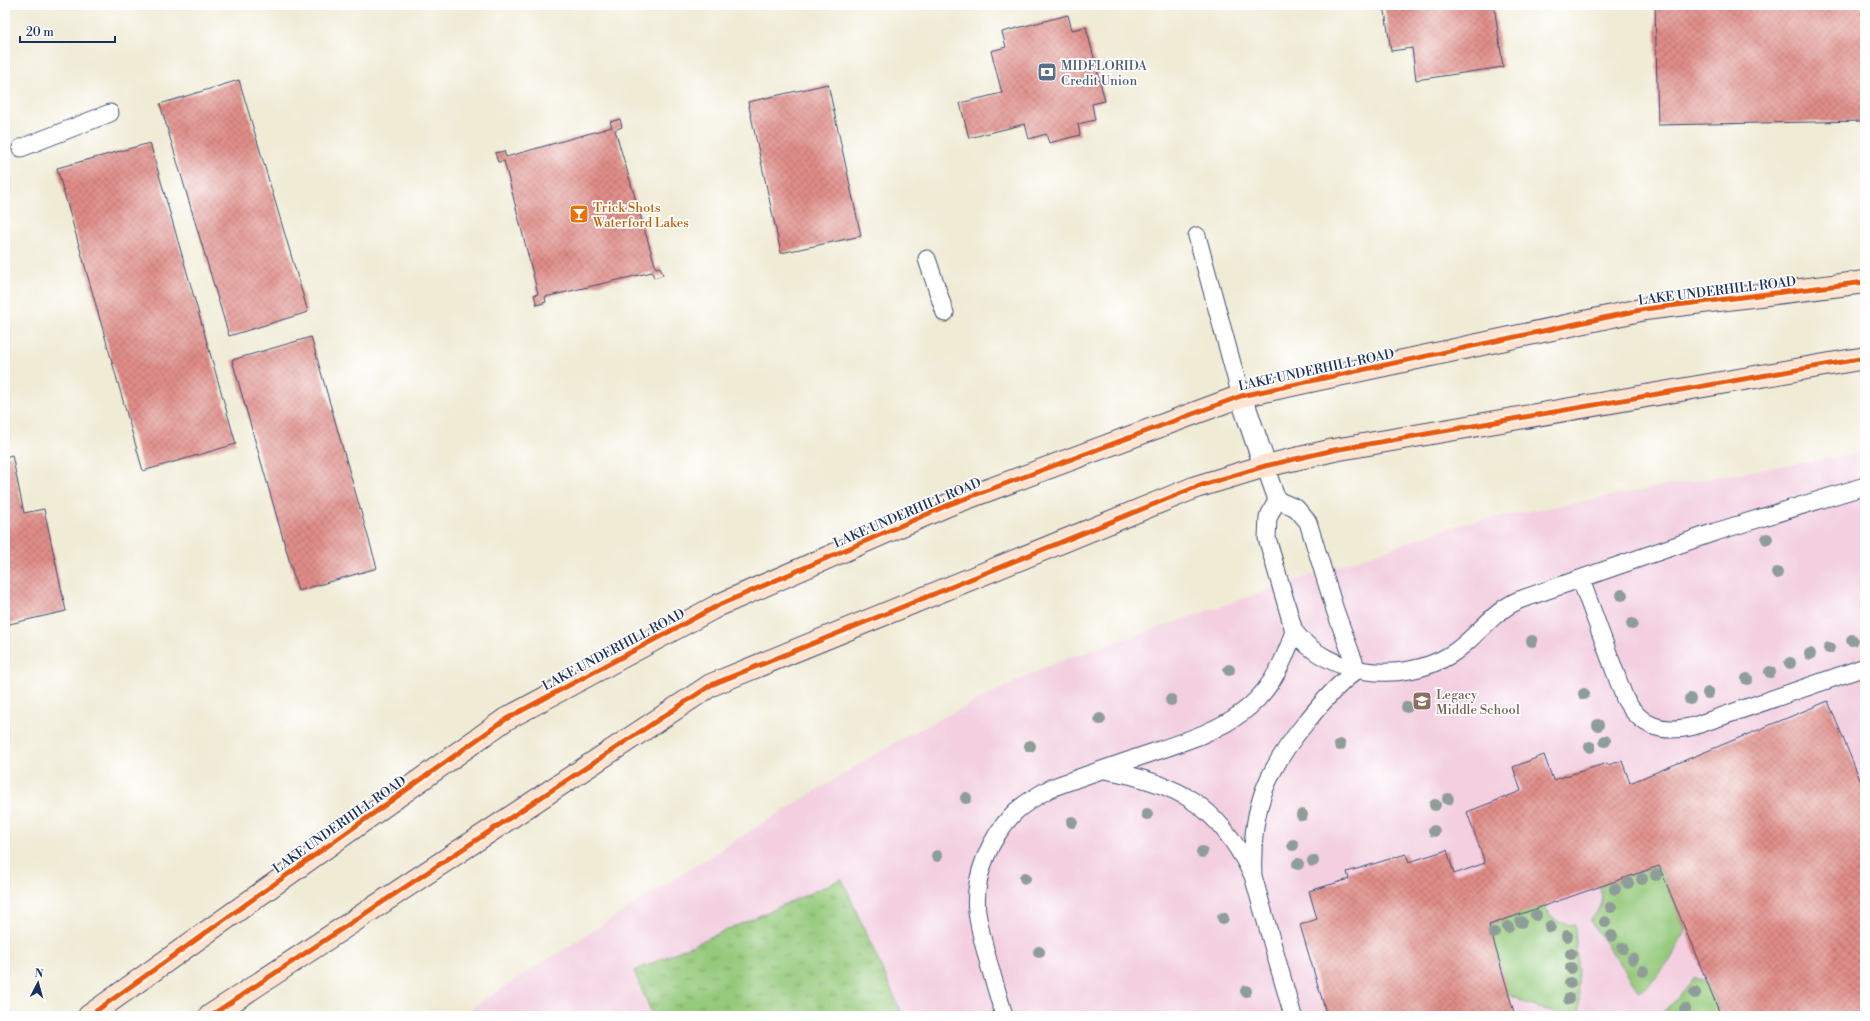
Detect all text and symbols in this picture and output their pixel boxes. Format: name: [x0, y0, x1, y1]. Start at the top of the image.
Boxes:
scale bar: [20, 18, 115, 44]
text: 20 m: [26, 25, 54, 40]
place label: MIDFLORIDA Credit Union: [1061, 58, 1148, 89]
bank icon: MIDFLORIDA Credit Union: [1036, 61, 1058, 83]
place label: Trick Shots Waterford Lakes: [592, 200, 689, 231]
bar icon: Trick Shots Waterford Lakes: [568, 203, 590, 225]
street label: LAKE UNDERHILL ROAD: [1637, 273, 1797, 309]
street label: LAKE UNDERHILL ROAD: [1237, 346, 1396, 394]
street label: LAKE UNDERHILL ROAD: [831, 474, 984, 551]
street label: LAKE UNDERHILL ROAD: [539, 605, 687, 694]
place label: Legacy Middle School: [1436, 687, 1520, 718]
school or university icon: Legacy Middle School: [1411, 690, 1433, 712]
street label: LAKE UNDERHILL ROAD: [270, 773, 409, 877]
north arrow: [18, 963, 58, 1003]
text: N: [34, 967, 44, 981]

